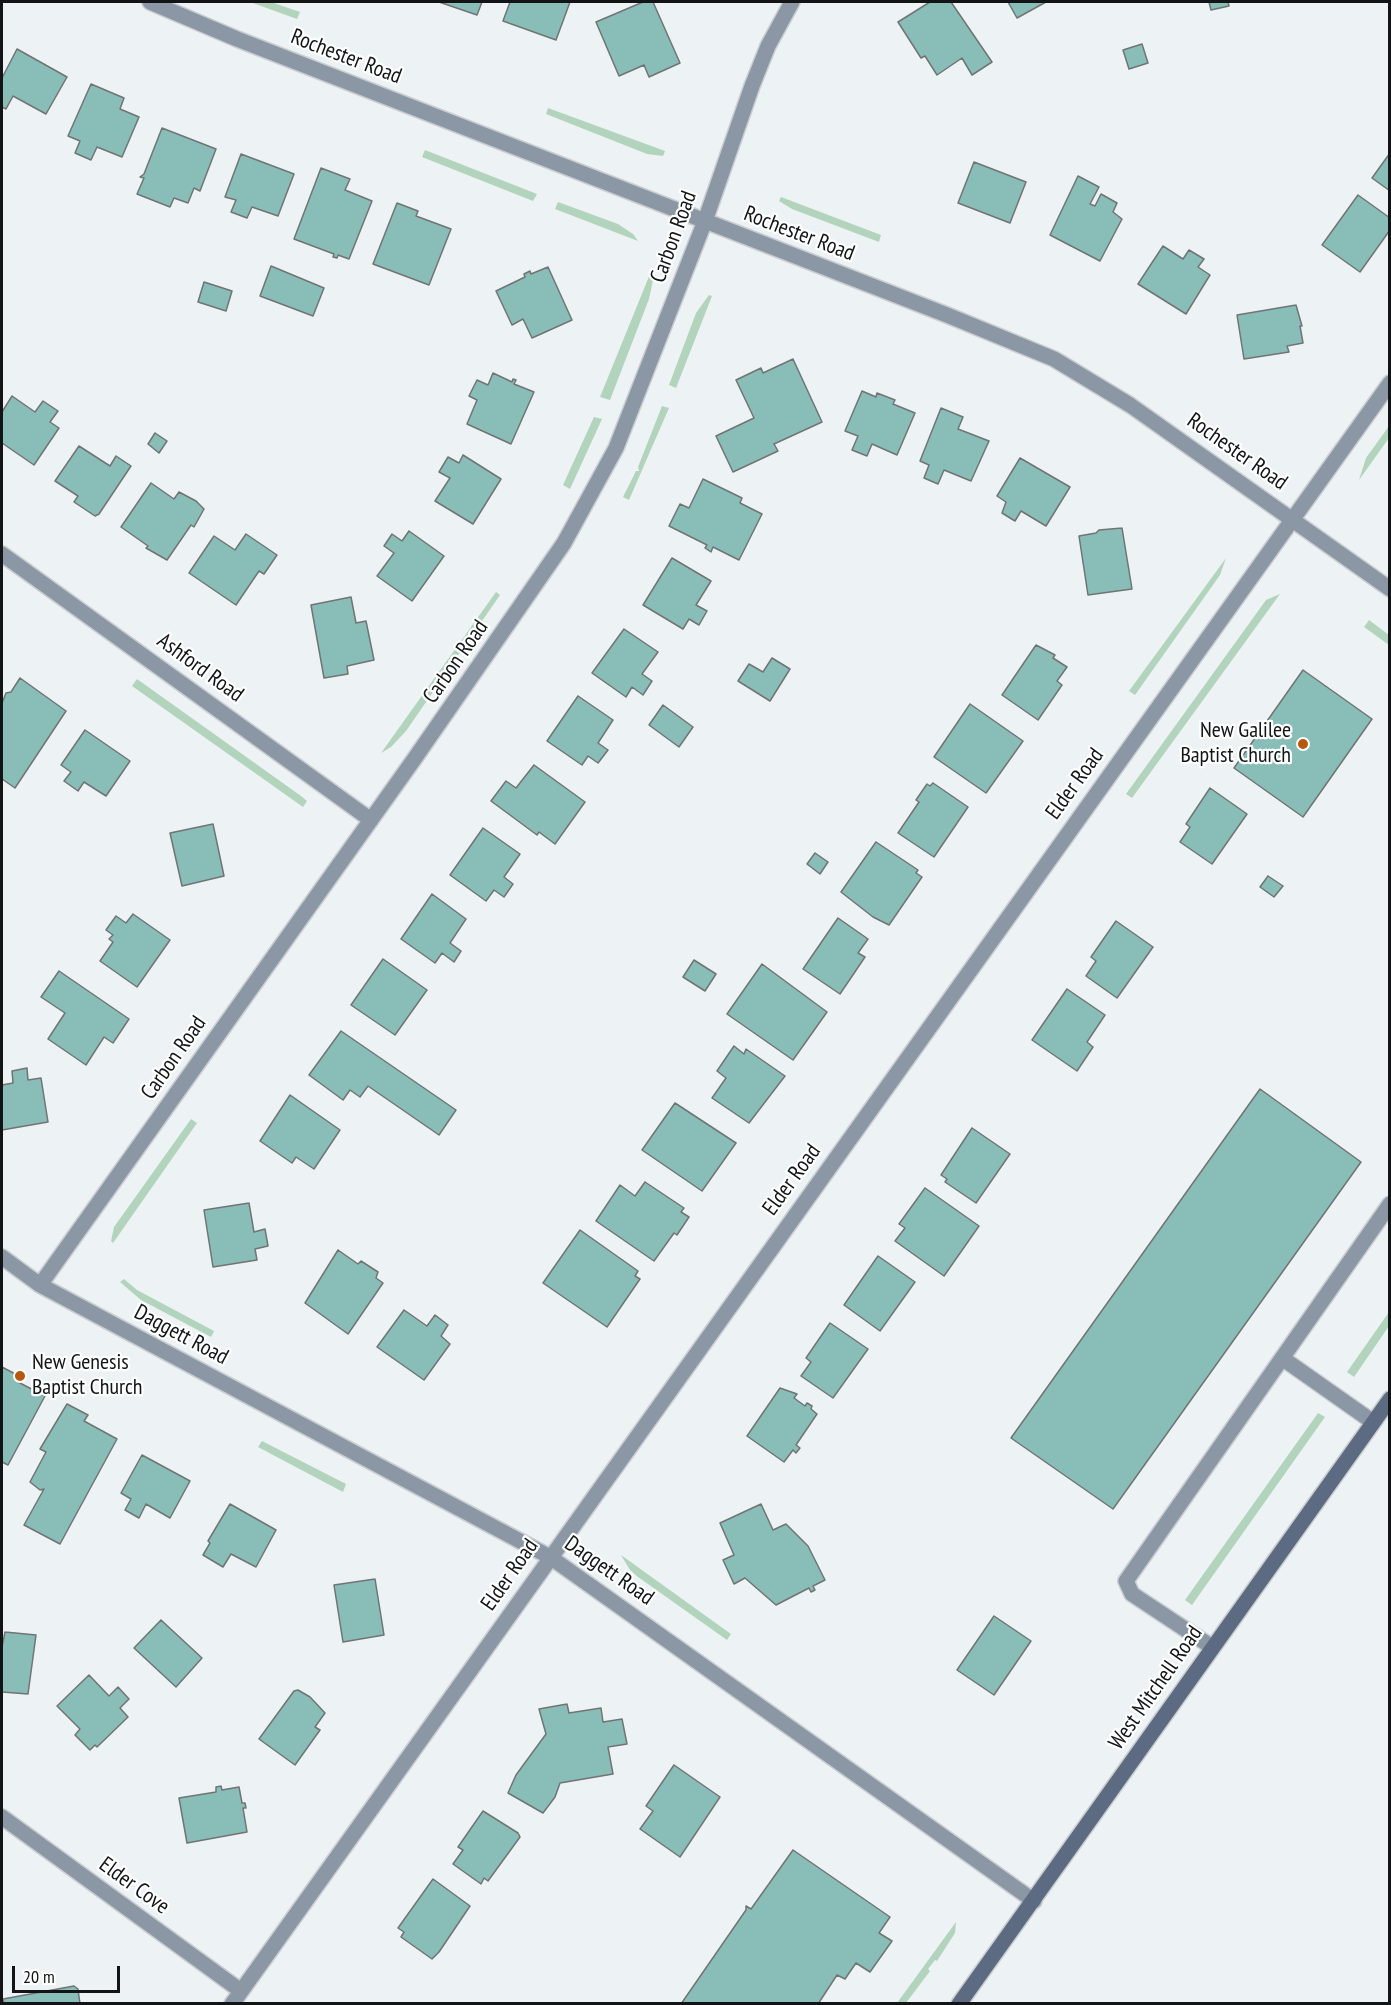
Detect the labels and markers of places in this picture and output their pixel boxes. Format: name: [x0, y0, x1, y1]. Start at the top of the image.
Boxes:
place label: New Galilee Baptist Church: [1180, 718, 1291, 770]
marker: New Galilee Baptist Church: [1296, 737, 1310, 751]
place label: New Genesis Baptist Church: [32, 1350, 143, 1402]
marker: New Genesis Baptist Church: [13, 1369, 27, 1383]

